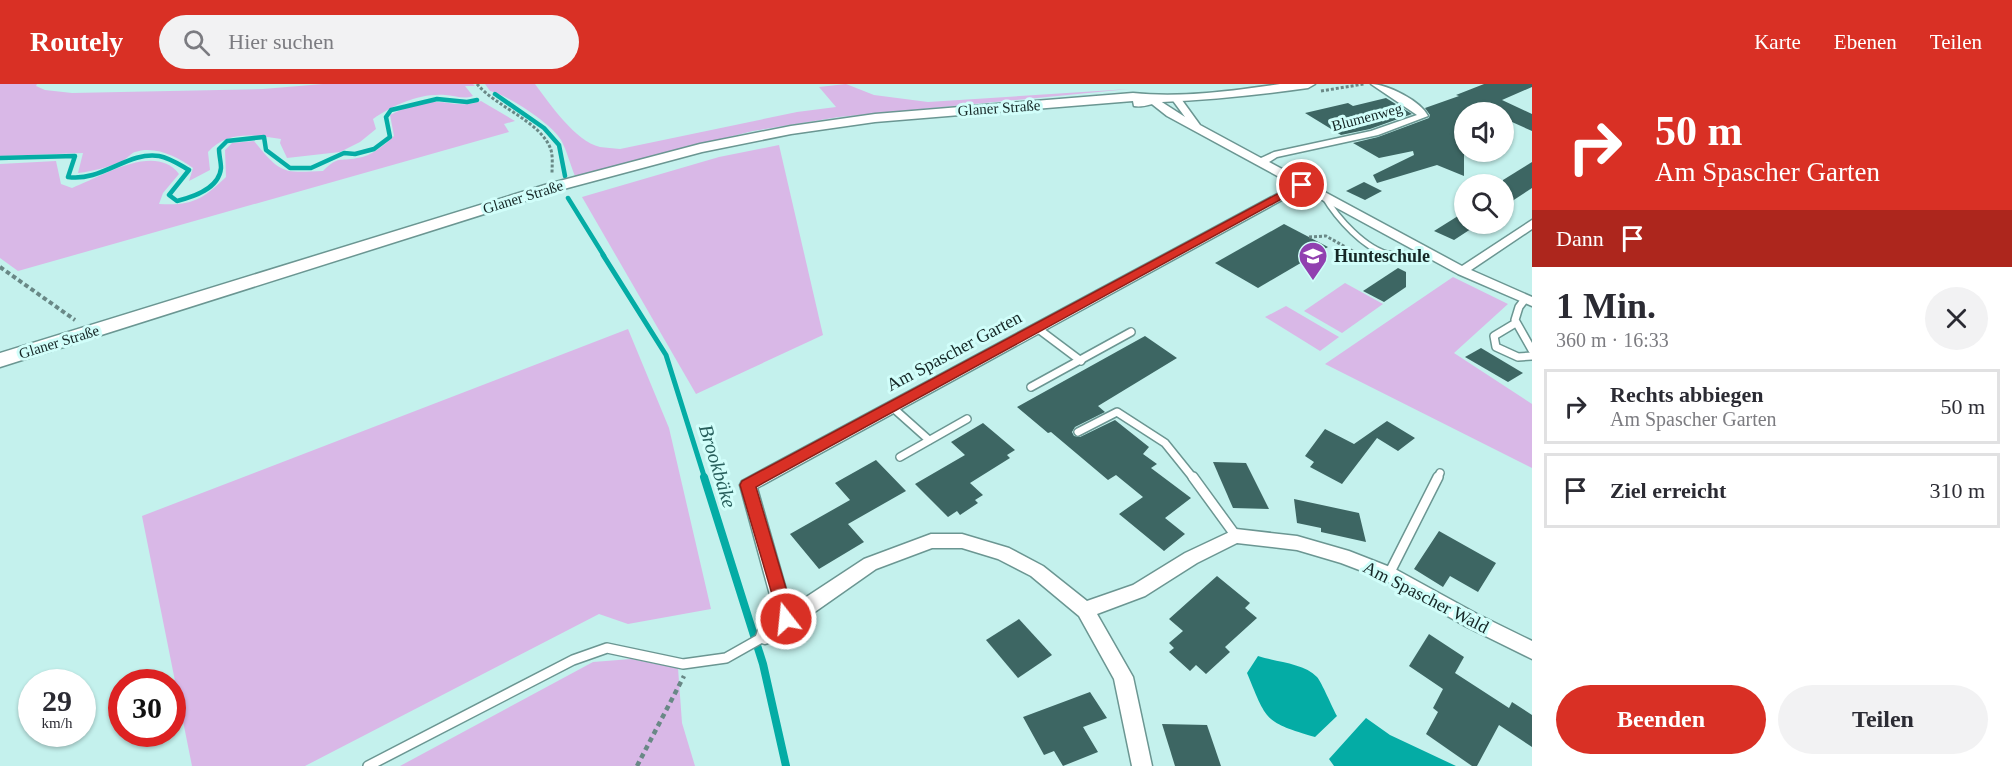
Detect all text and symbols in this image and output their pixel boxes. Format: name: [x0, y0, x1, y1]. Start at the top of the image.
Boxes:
search box: [159, 15, 579, 69]
text: Routely: [30, 26, 123, 57]
icon: search: [180, 26, 213, 59]
text: Hier suchen: [228, 29, 334, 54]
text: Karte: [1754, 30, 1801, 54]
text: Ebenen: [1834, 30, 1897, 54]
text: Teilen: [1930, 30, 1982, 54]
street label: Glaner Straße: [957, 97, 1041, 119]
street label: Blumenweg: [1330, 100, 1405, 134]
map controls: [1454, 102, 1514, 234]
button: sound: [1454, 102, 1514, 162]
icon: right: [1556, 108, 1634, 186]
text: 50 m: [1655, 108, 1743, 154]
text: Am Spascher Garten: [1655, 157, 1880, 187]
pin: [1276, 159, 1327, 210]
icon: arrive: [1285, 168, 1318, 201]
button: search: [1454, 174, 1514, 234]
street label: Glaner Straße: [481, 177, 565, 217]
icon: arrive: [1616, 222, 1649, 255]
text: Dann: [1556, 226, 1604, 251]
school or university icon: Hunteschule: [1297, 240, 1329, 282]
place label: Hunteschule: [1334, 246, 1430, 266]
text: 1 Min.: [1556, 286, 1656, 326]
button: close: [1925, 287, 1988, 350]
street label: Am Spascher Garten: [883, 307, 1025, 395]
street label: Glaner Straße: [17, 322, 101, 362]
text: 360 m · 16:33: [1556, 329, 1669, 351]
text: Rechts abbiegen: [1610, 382, 1763, 407]
icon: right: [1559, 390, 1592, 423]
text: 50 m: [1940, 394, 1985, 419]
text: Am Spascher Garten: [1610, 408, 1777, 430]
water label: Brookbäke: [695, 422, 741, 510]
icon: arrive: [1559, 474, 1592, 507]
text: Ziel erreicht: [1610, 478, 1726, 503]
text: 310 m: [1929, 478, 1985, 503]
street label: Am Spascher Wald: [1360, 557, 1492, 637]
position arrow: [754, 587, 818, 651]
speed limit sign: 30: [108, 669, 186, 747]
text: 29: [42, 684, 72, 717]
button: Beenden: [1556, 685, 1766, 754]
button: Teilen: [1778, 685, 1988, 754]
text: km/h: [42, 715, 72, 731]

